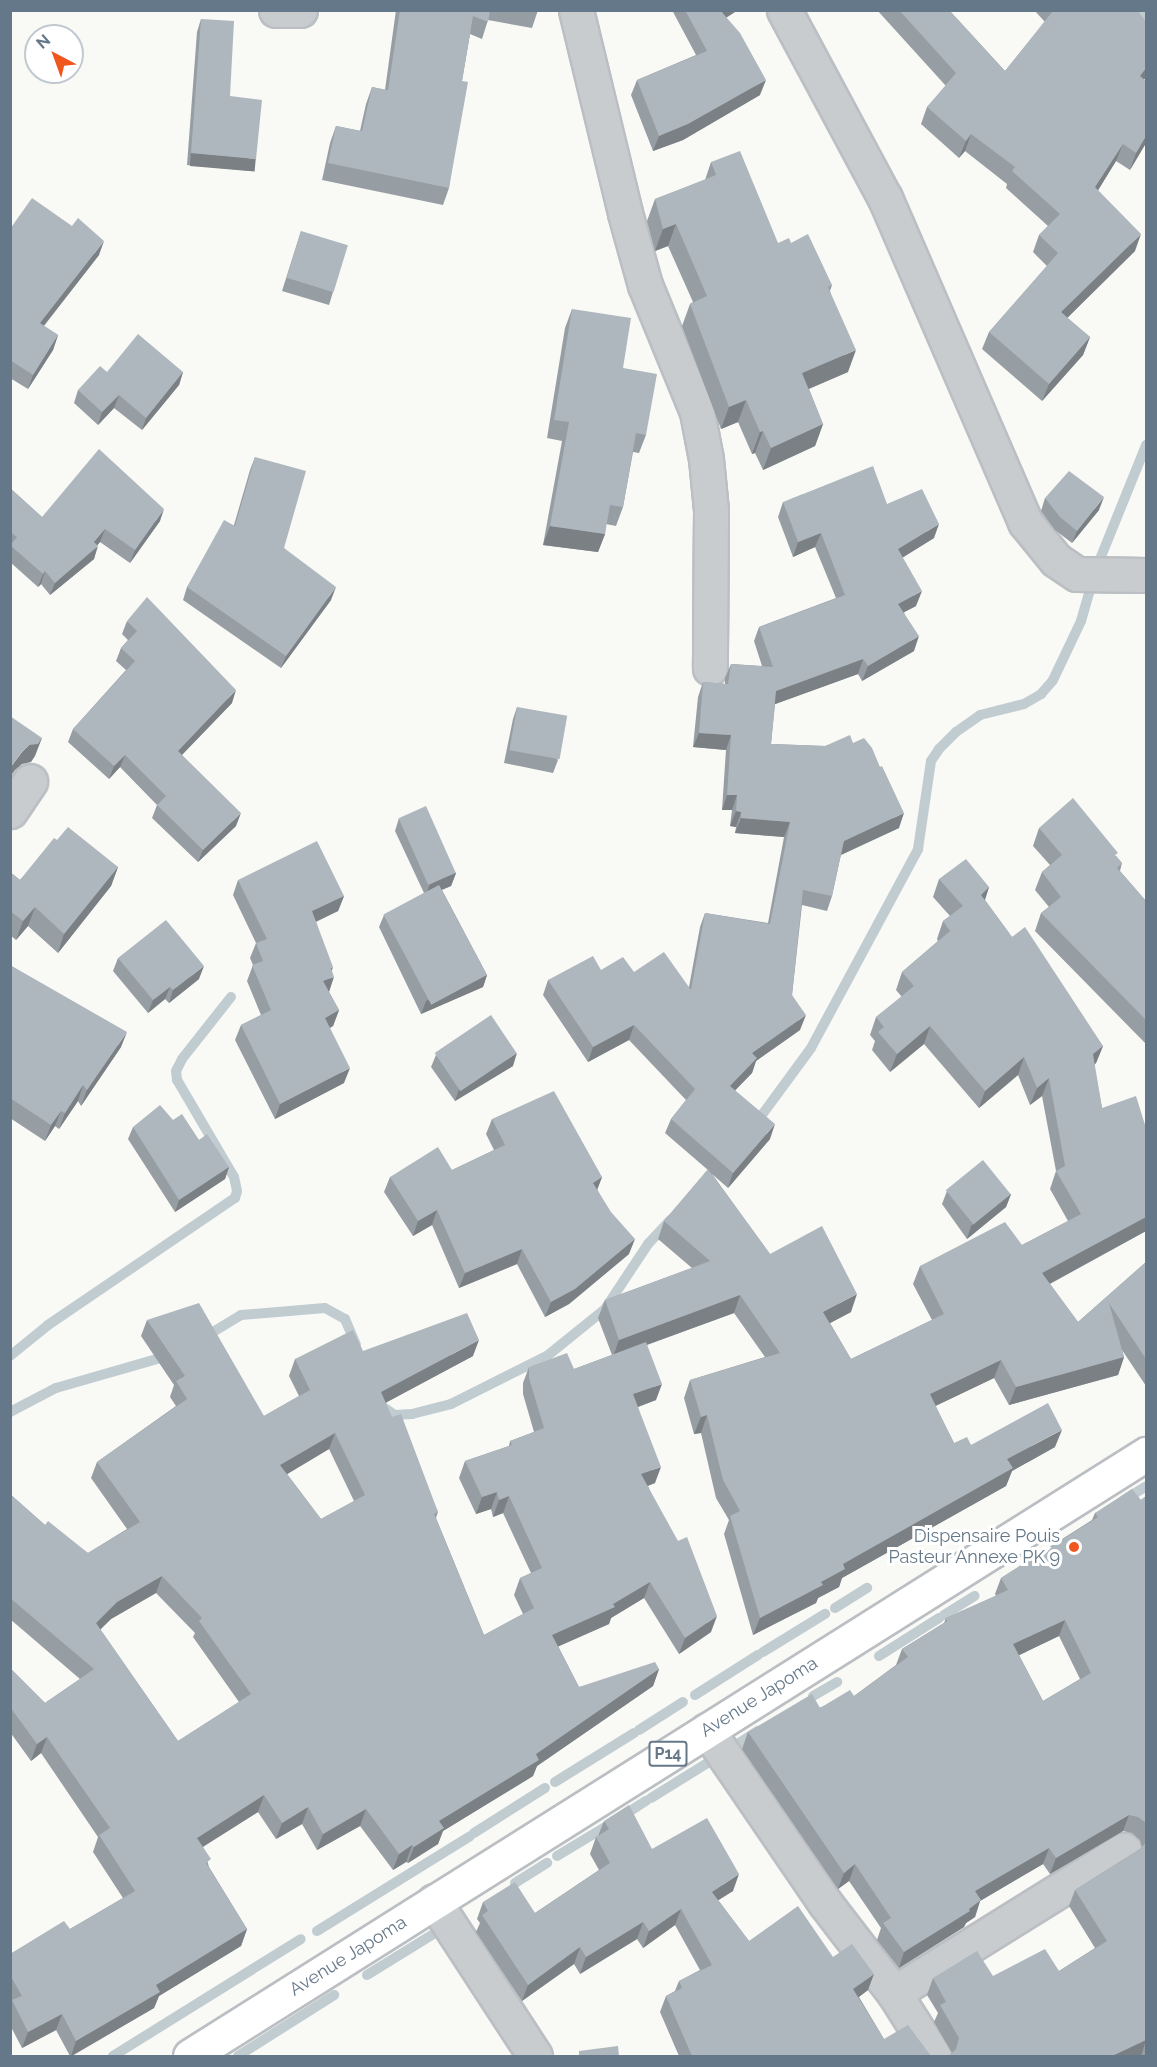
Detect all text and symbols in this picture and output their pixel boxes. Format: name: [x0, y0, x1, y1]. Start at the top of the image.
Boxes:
north arrow: [24, 24, 84, 84]
text: N: [32, 30, 54, 53]
place label: Dispensaire Pouis Pasteur Annexe PK 9: [887, 1526, 1060, 1568]
marker: Dispensaire Pouis Pasteur Annexe PK 9: [1065, 1538, 1083, 1556]
street label: Avenue Japoma: [696, 1652, 822, 1742]
road number: P14: [647, 1741, 689, 1767]
street label: Avenue Japoma: [285, 1911, 411, 2001]

